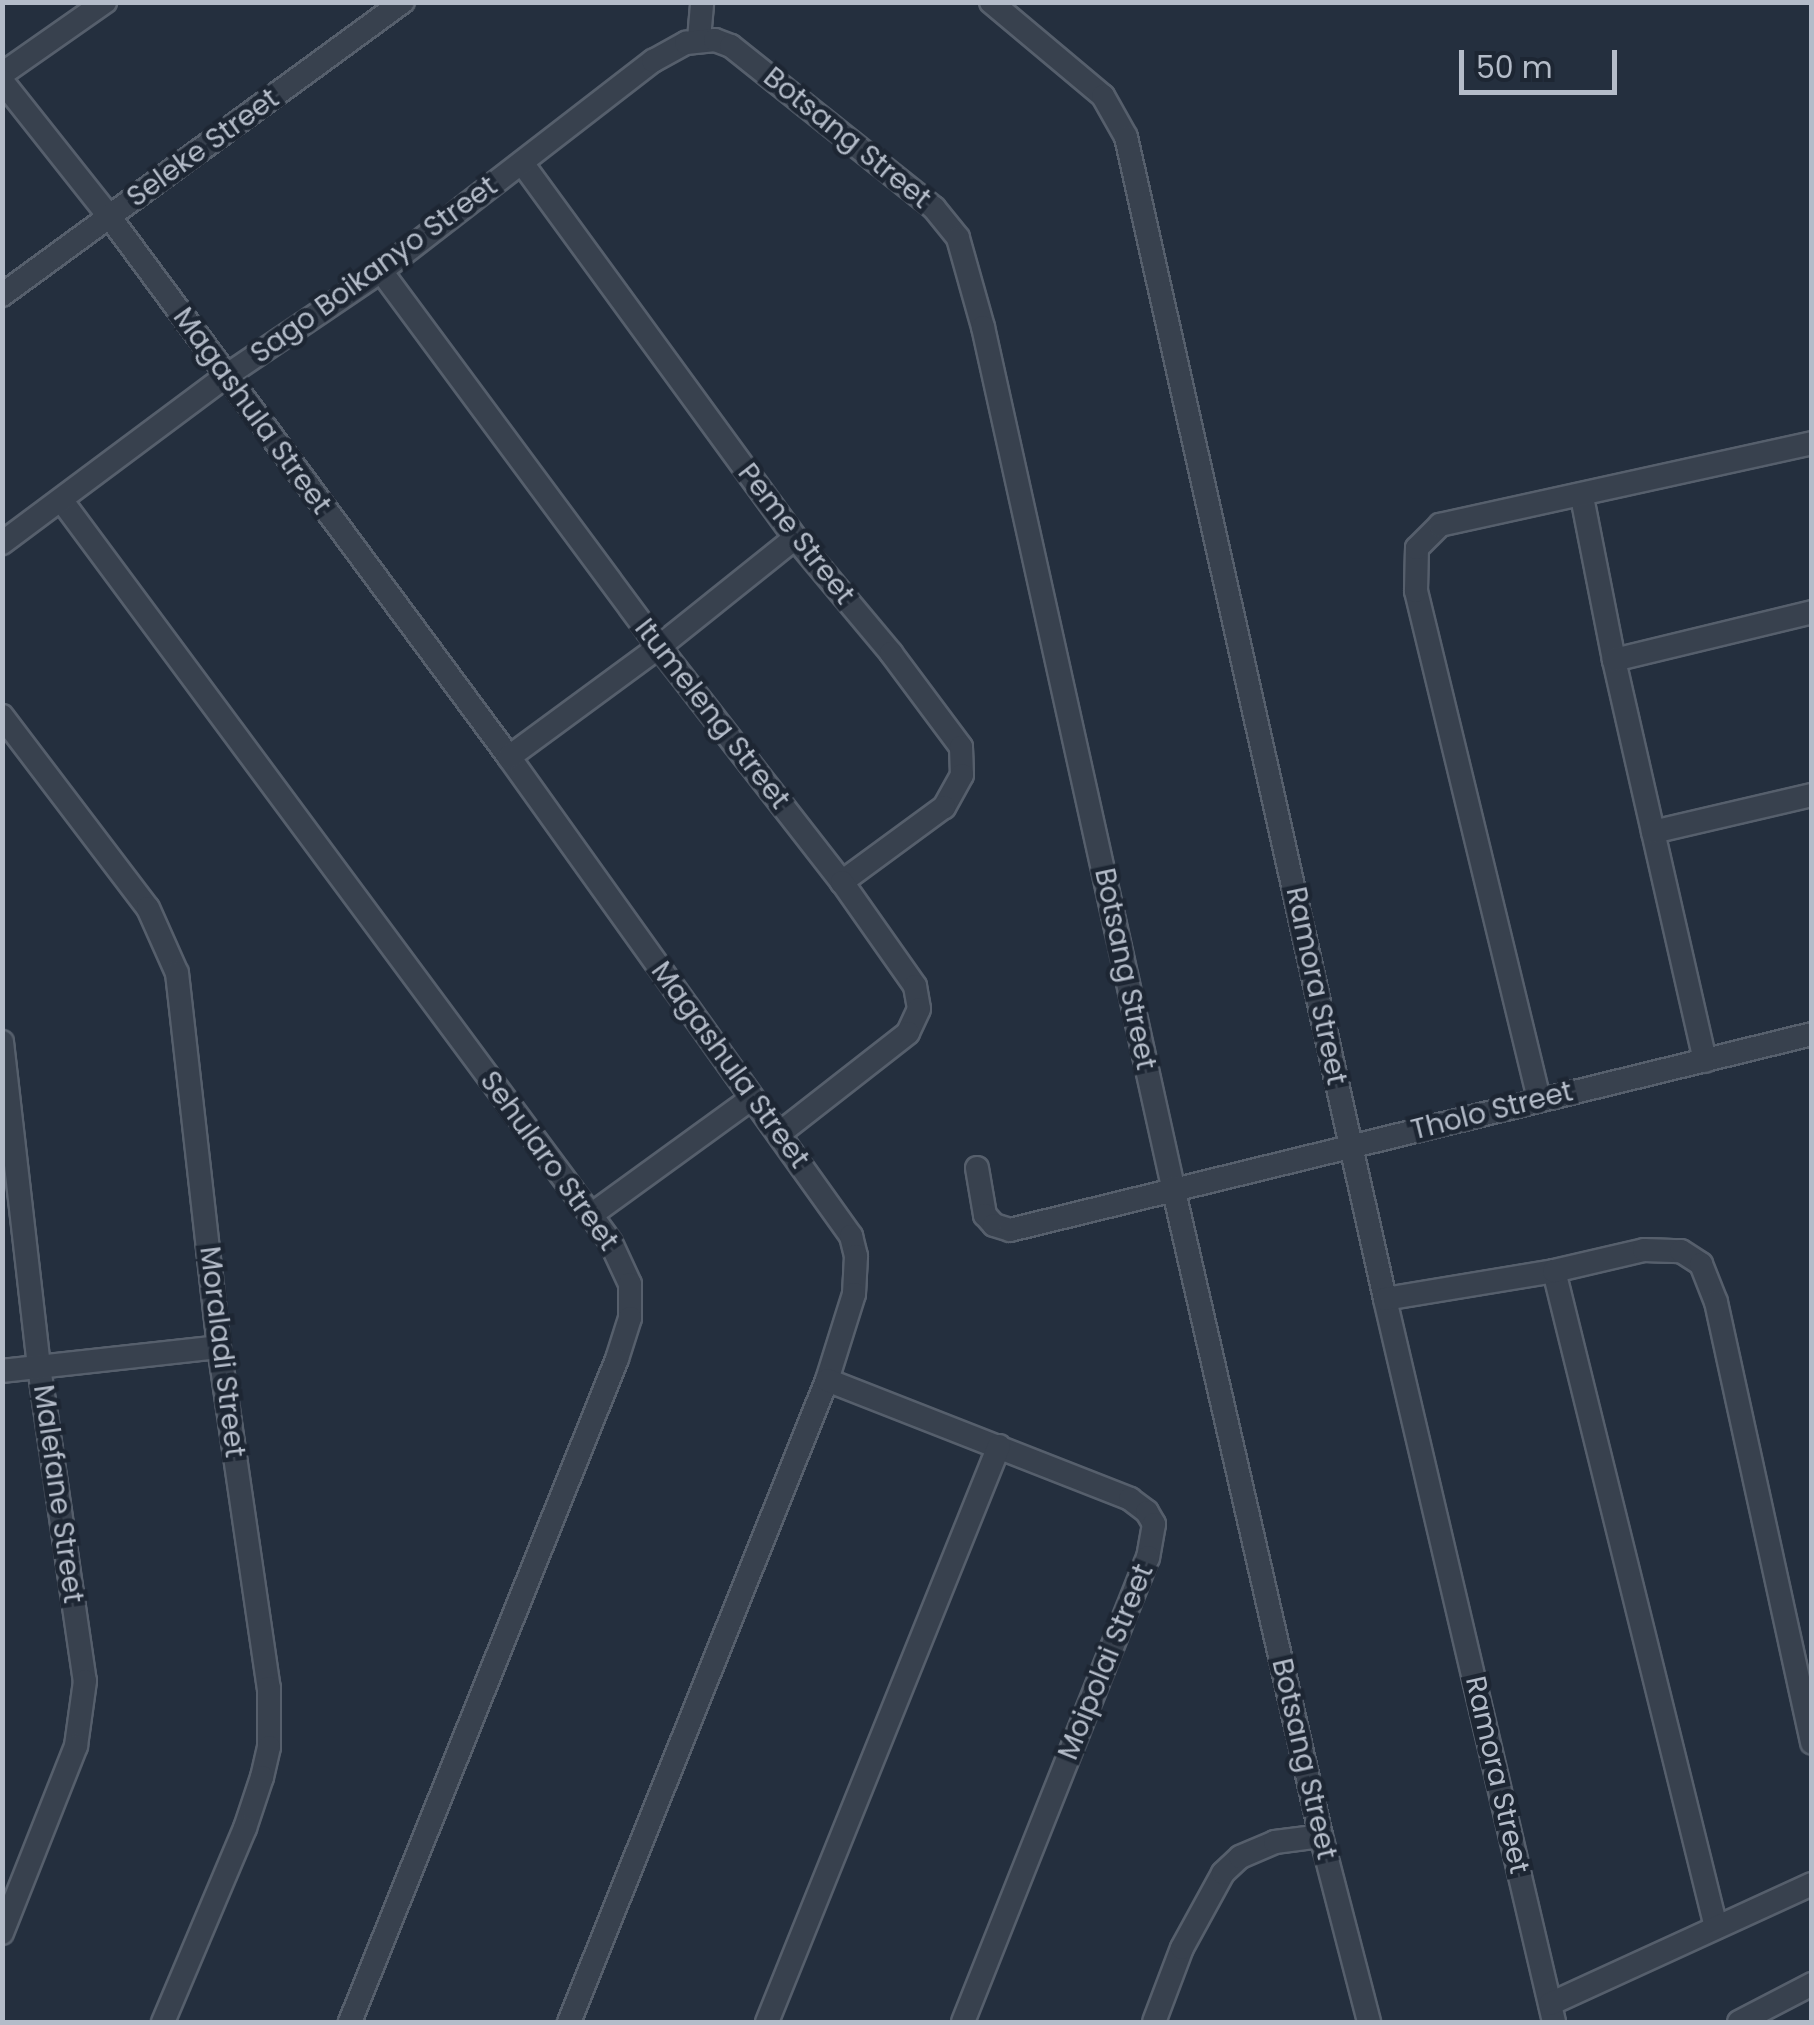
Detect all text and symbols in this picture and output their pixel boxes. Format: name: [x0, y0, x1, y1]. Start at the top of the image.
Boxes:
scale bar: [1464, 30, 1622, 92]
text: 50 m: [1476, 46, 1553, 89]
street label: Botsang Street: [757, 60, 937, 216]
street label: Seleke Street: [121, 82, 285, 214]
street label: Sago Boikanyo Street: [244, 169, 504, 371]
street label: Magashula Street: [166, 301, 338, 521]
street label: Peme Street: [731, 457, 861, 611]
street label: Itumeleng Street: [627, 612, 797, 816]
street label: Botsang Street: [1087, 865, 1163, 1073]
street label: Ramora Street: [1279, 884, 1353, 1088]
street label: Magashula Street: [644, 955, 816, 1175]
street label: Sehularo Street: [473, 1065, 625, 1257]
street label: Tholo Street: [1408, 1075, 1576, 1147]
street label: Moraladi Street: [192, 1244, 252, 1460]
street label: Malefane Street: [26, 1383, 90, 1605]
street label: Moipolai Street: [1051, 1559, 1161, 1765]
street label: Botsang Street: [1265, 1655, 1343, 1863]
street label: Ramora Street: [1458, 1673, 1536, 1877]

